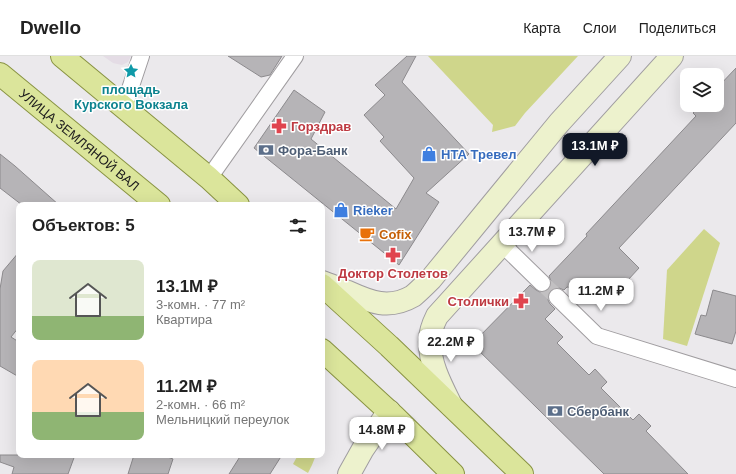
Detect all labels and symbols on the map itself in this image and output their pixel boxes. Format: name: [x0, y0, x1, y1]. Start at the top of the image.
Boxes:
place icon: площадь Курского Вокзала: [122, 62, 140, 80]
place label: площадь Курского Вокзала: [74, 82, 189, 112]
street label: УЛИЦА ЗЕМЛЯНОЙ ВАЛ: [16, 86, 143, 193]
pharmacy icon: Горздрав: [270, 117, 288, 135]
place label: Горздрав: [291, 119, 351, 134]
pin: 13.1M ₽: [558, 133, 632, 167]
bank icon: Фора-Банк: [257, 141, 275, 159]
place label: Фора-Банк: [278, 143, 348, 158]
shop icon: НТА Тревел: [420, 145, 438, 163]
place label: НТА Тревел: [441, 147, 516, 162]
shop icon: Rieker: [332, 201, 350, 219]
place label: Rieker: [353, 203, 393, 218]
pin: 13.7M ₽: [495, 219, 569, 253]
cafe icon: Cofix: [358, 225, 376, 243]
place label: Cofix: [379, 227, 412, 242]
pharmacy icon: Доктор Столетов: [384, 246, 402, 264]
place label: Доктор Столетов: [338, 266, 448, 281]
pin: 11.2M ₽: [564, 278, 638, 312]
pharmacy icon: Столички: [512, 292, 530, 310]
place label: Столички: [448, 294, 509, 309]
pin: 22.2M ₽: [414, 329, 488, 363]
bank icon: Сбербанк: [546, 402, 564, 420]
place label: Сбербанк: [567, 404, 630, 419]
pin: 14.8M ₽: [345, 417, 419, 451]

